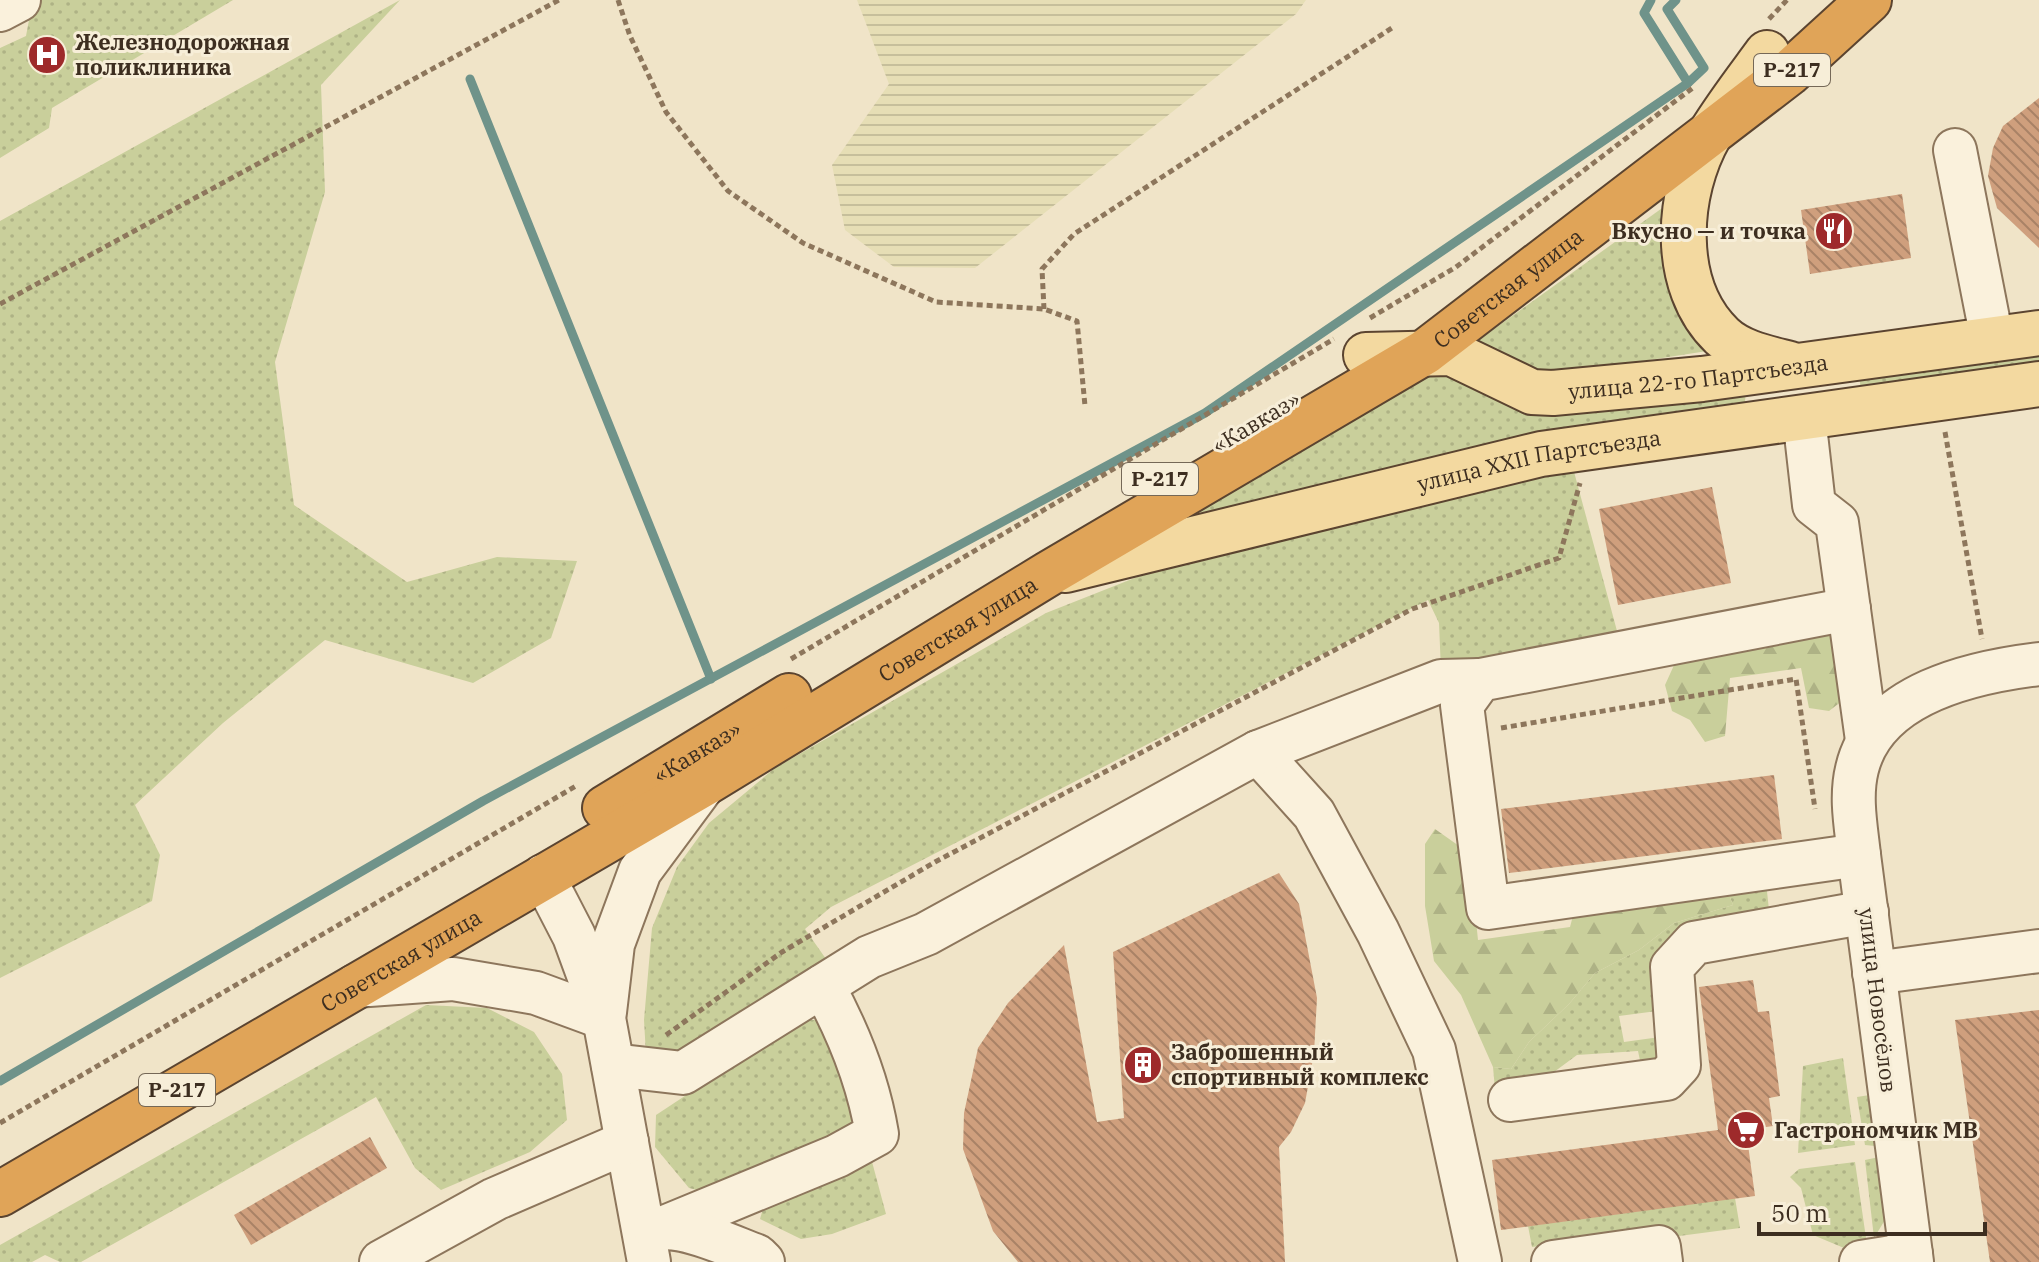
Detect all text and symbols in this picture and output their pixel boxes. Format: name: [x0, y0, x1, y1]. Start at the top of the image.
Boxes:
place label: Железнодорожная поликлиника: [75, 27, 290, 81]
hospital icon: Железнодорожная поликлиника: [26, 34, 68, 76]
road number: Р-217: [1754, 54, 1830, 86]
restaurant icon: Вкусно — и точка: [1813, 210, 1855, 252]
place label: Вкусно — и точка: [1611, 216, 1806, 245]
street label: Советская улица: [1427, 221, 1589, 355]
street label: улица 22-го Партсъезда: [1567, 347, 1830, 406]
street label: «Кавказ»: [1207, 384, 1305, 459]
street label: улица XXII Партсъезда: [1414, 422, 1663, 498]
road number: Р-217: [1122, 463, 1198, 495]
street label: Советская улица: [873, 569, 1042, 688]
street label: «Кавказ»: [648, 714, 746, 789]
street label: Советская улица: [315, 902, 486, 1018]
street label: улица Новосёлов: [1853, 906, 1904, 1094]
place label: Заброшенный спортивный комплекс: [1171, 1037, 1429, 1091]
building icon: Заброшенный спортивный комплекс: [1122, 1044, 1164, 1086]
road number: Р-217: [139, 1074, 215, 1106]
supermarket icon: Гастрономчик МВ: [1725, 1109, 1767, 1151]
place label: Гастрономчик МВ: [1774, 1115, 1978, 1144]
scale bar: [1759, 1186, 1985, 1236]
text: 50 m: [1771, 1197, 1828, 1229]

